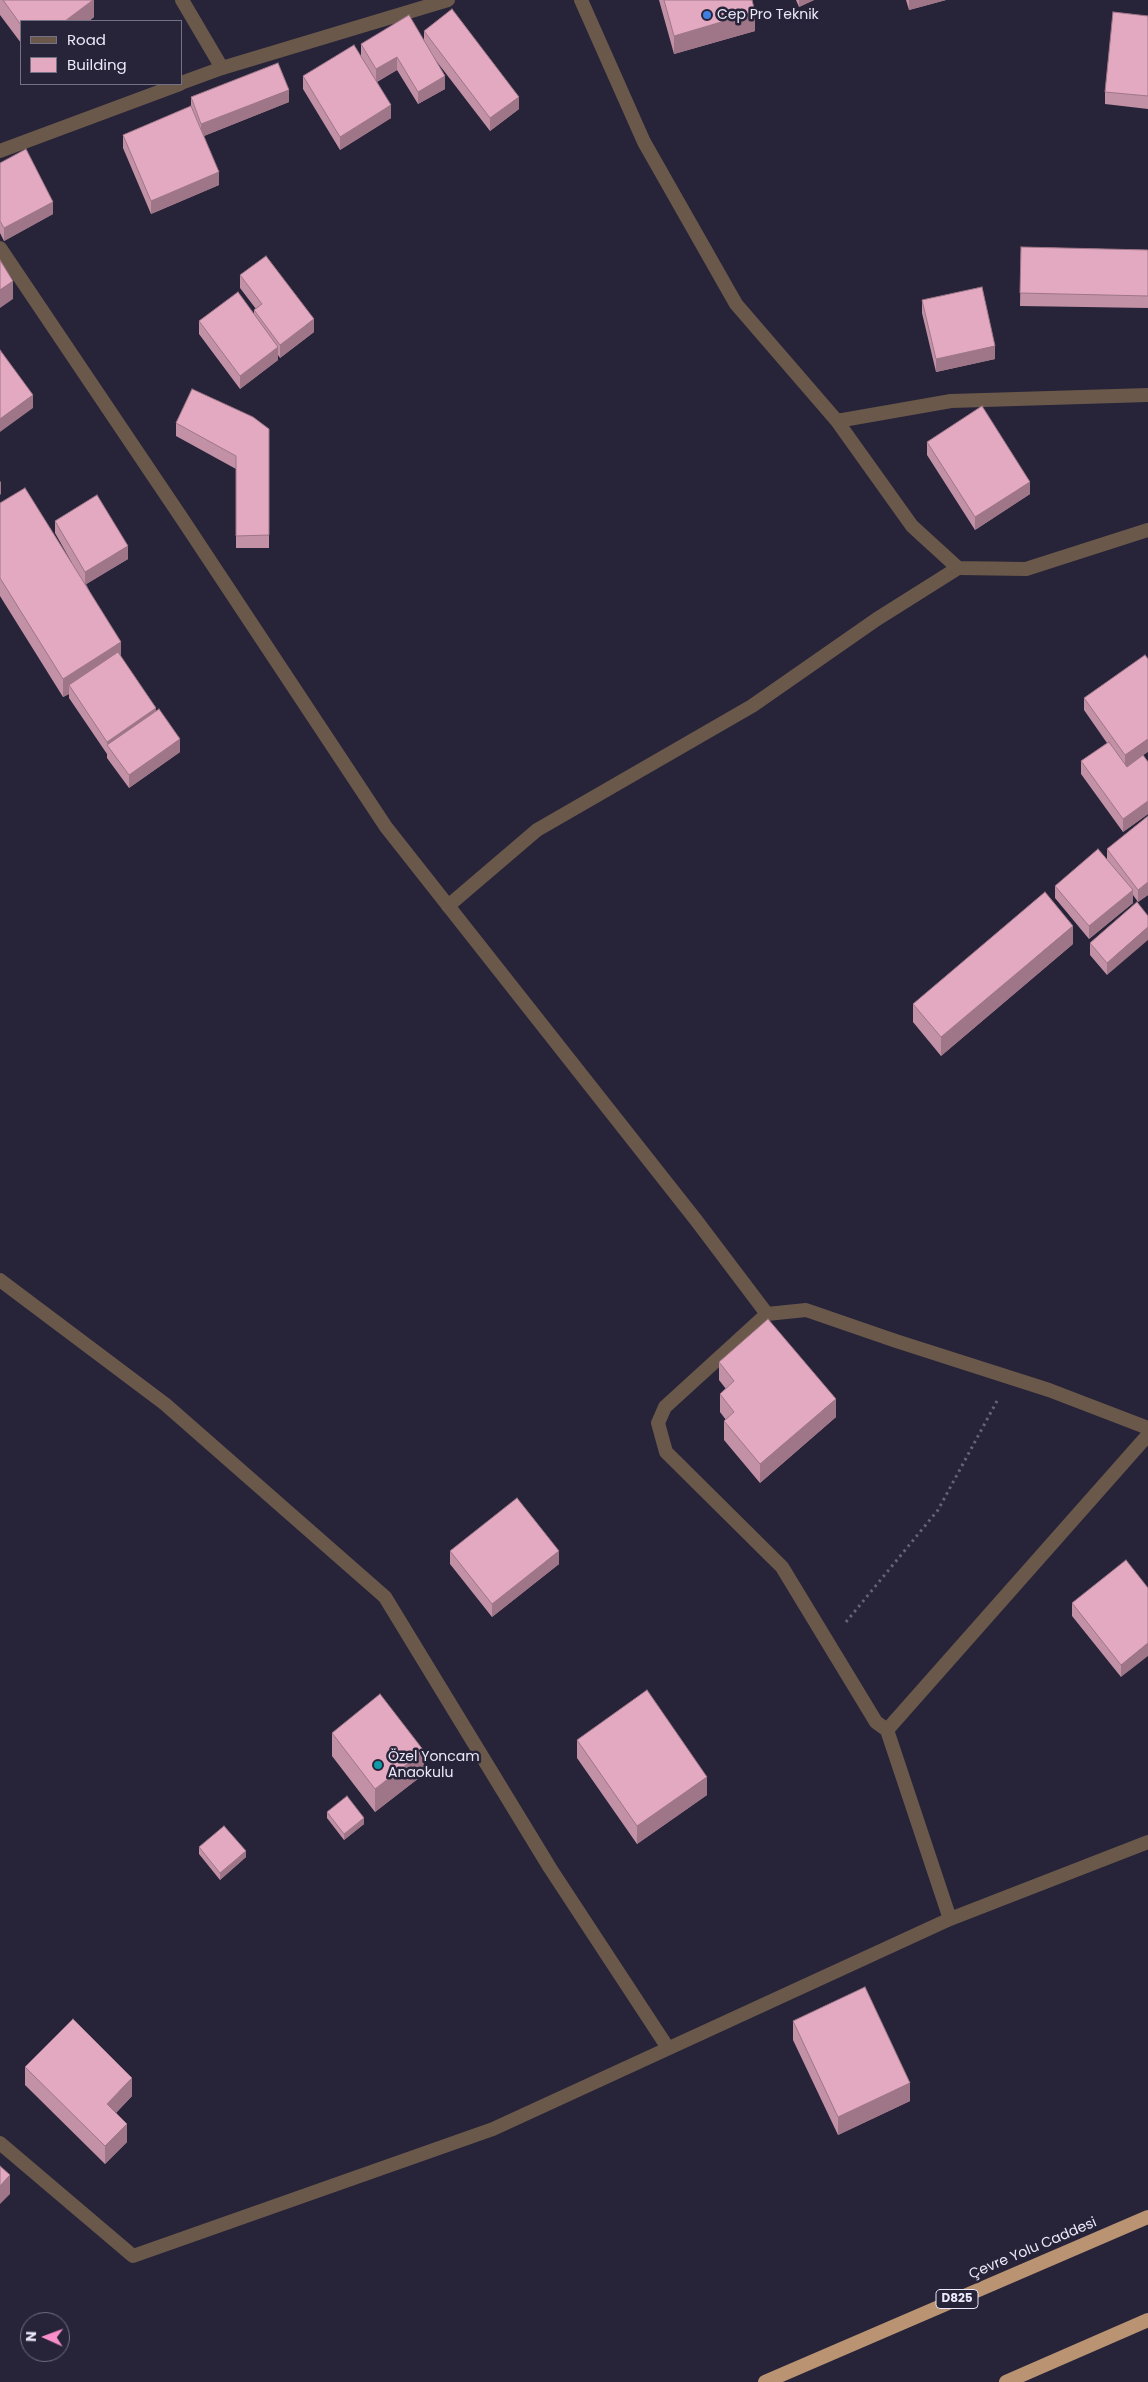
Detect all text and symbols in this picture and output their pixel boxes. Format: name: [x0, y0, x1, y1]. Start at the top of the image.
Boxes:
place label: Cep Pro Teknik: [717, 7, 819, 23]
marker: Cep Pro Teknik: [701, 9, 713, 21]
legend: [20, 20, 182, 85]
text: Road: [67, 29, 106, 50]
text: Building: [67, 54, 127, 75]
place label: Özel Yoncam Anaokulu: [388, 1749, 480, 1781]
marker: Özel Yoncam Anaokulu: [372, 1759, 384, 1771]
street label: Çevre Yolu Caddesi: [967, 2215, 1099, 2283]
road number: D825: [936, 2290, 978, 2308]
north arrow: [20, 2312, 70, 2362]
text: N: [21, 2331, 41, 2342]

